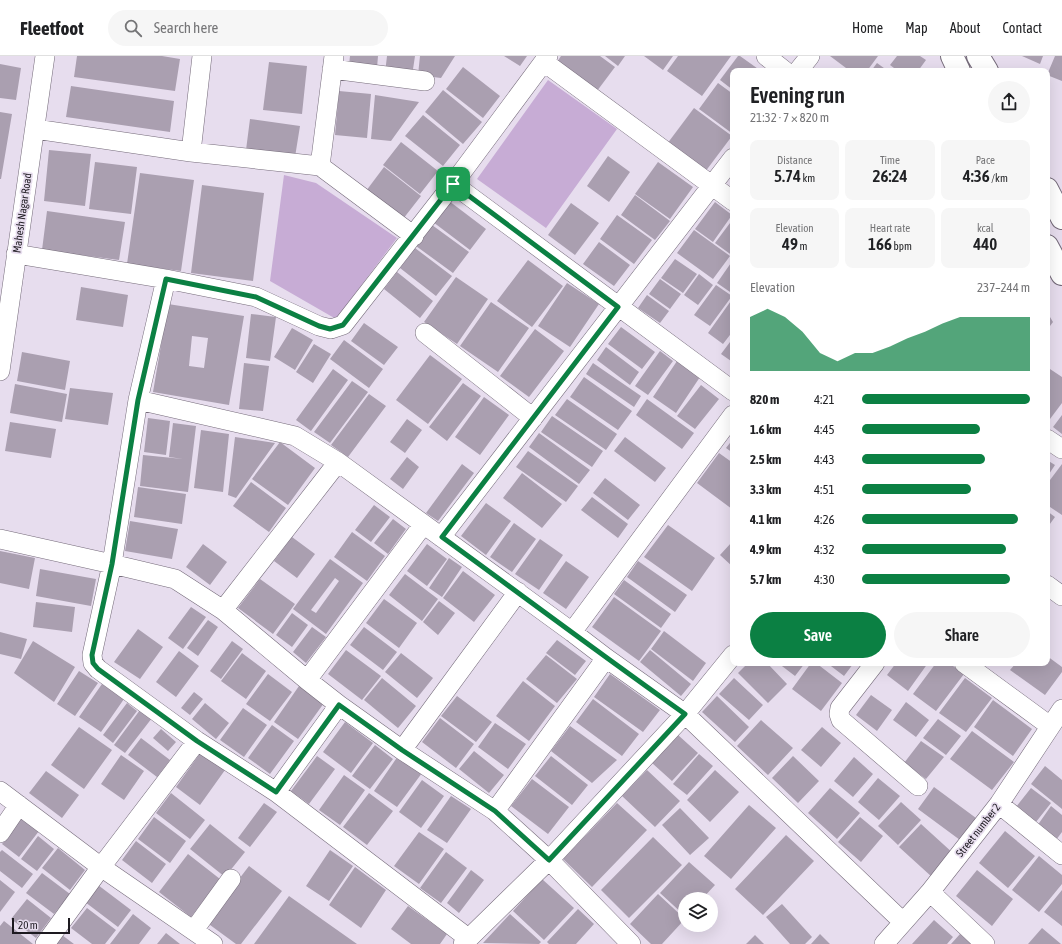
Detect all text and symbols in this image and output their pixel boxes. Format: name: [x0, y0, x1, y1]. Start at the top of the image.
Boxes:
search box: [108, 10, 388, 46]
text: Fleetfoot: [20, 17, 84, 39]
icon: search: [122, 17, 144, 39]
text: Search here: [154, 19, 218, 36]
text: Home: [852, 20, 883, 36]
text: Map: [905, 20, 928, 36]
text: About: [950, 20, 981, 36]
text: Contact: [1003, 20, 1042, 36]
button: share: [988, 81, 1030, 123]
text: Evening run: [750, 82, 845, 108]
text: 21:32 · 7 × 820 m: [750, 110, 829, 125]
text: Distance: [777, 154, 812, 166]
text: Time: [880, 154, 900, 166]
text: Pace: [976, 154, 995, 166]
text: 5.74: [774, 166, 801, 186]
text: 26:24: [872, 166, 907, 186]
text: 4:36: [963, 166, 990, 186]
pin: [436, 167, 470, 201]
street label: Mahesh Nagar Road: [10, 172, 34, 254]
text: km: [801, 172, 815, 184]
text: /km: [990, 172, 1008, 184]
icon: arrive: [442, 173, 464, 195]
text: Elevation: [776, 222, 814, 234]
text: Heart rate: [870, 222, 910, 234]
text: kcal: [977, 222, 994, 234]
text: 49: [782, 234, 798, 254]
text: 166: [868, 234, 892, 254]
text: 440: [973, 234, 997, 254]
text: m: [798, 240, 807, 252]
text: bpm: [892, 240, 912, 252]
text: Elevation: [750, 280, 795, 295]
text: 237–244 m: [977, 280, 1030, 295]
text: 820 m: [750, 392, 779, 407]
text: 4:21: [814, 392, 835, 407]
text: 1.6 km: [750, 422, 781, 437]
text: 4:45: [814, 422, 835, 437]
text: 2.5 km: [750, 452, 781, 467]
text: 4:43: [814, 452, 835, 467]
text: 3.3 km: [750, 482, 781, 497]
text: 4:51: [814, 482, 835, 497]
text: 4.1 km: [750, 512, 781, 527]
text: 4:26: [814, 512, 835, 527]
text: 4.9 km: [750, 542, 781, 557]
text: 4:32: [814, 542, 835, 557]
text: 5.7 km: [750, 572, 781, 587]
text: 4:30: [814, 572, 835, 587]
button: Save: [750, 612, 886, 658]
button: Share: [894, 612, 1030, 658]
street label: Street number 2: [953, 801, 1003, 859]
map controls: [678, 892, 718, 932]
button: layers: [678, 892, 718, 932]
scale bar: [12, 916, 70, 935]
text: 20 m: [18, 919, 38, 931]

